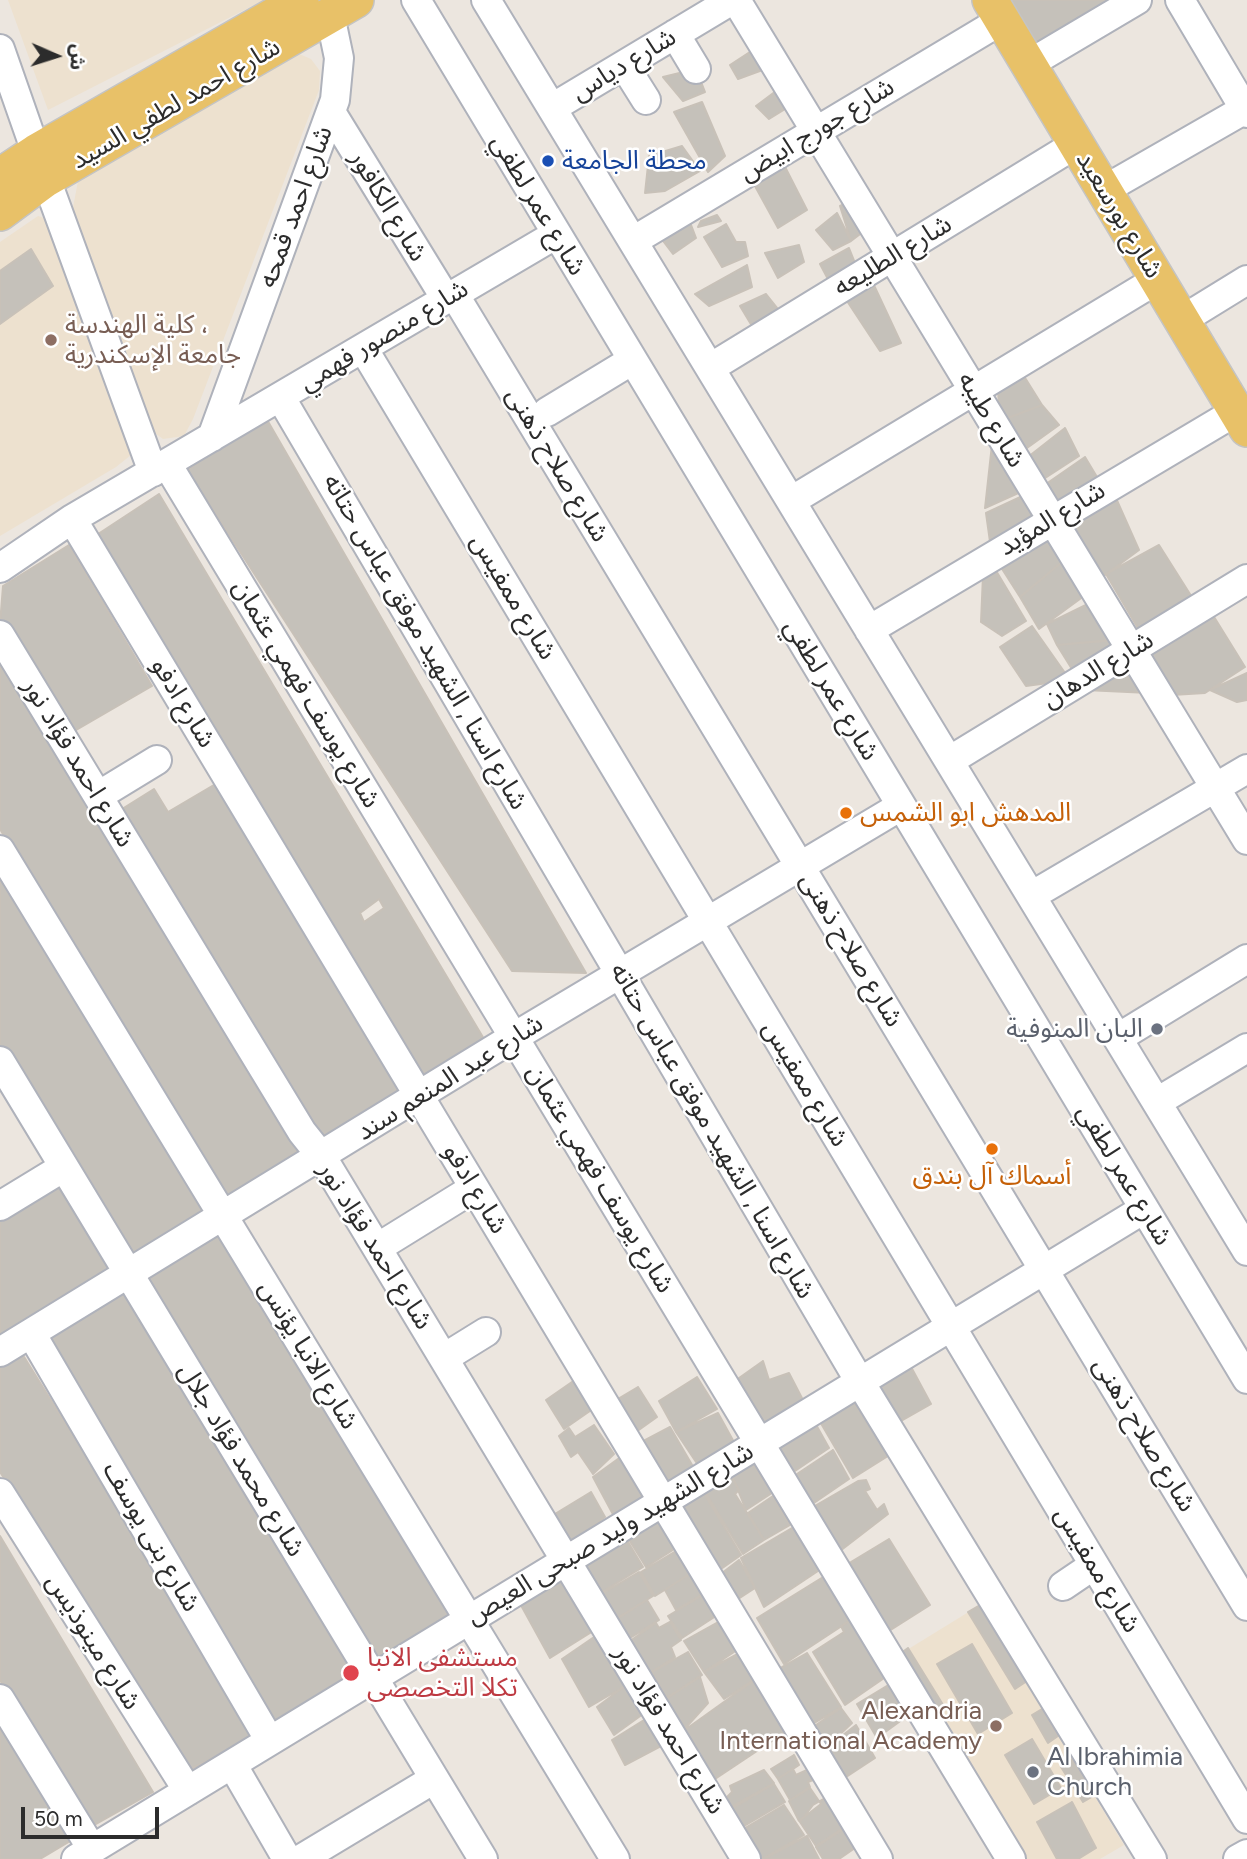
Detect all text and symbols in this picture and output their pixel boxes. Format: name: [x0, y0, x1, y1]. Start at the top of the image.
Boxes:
north arrow: [21, 21, 91, 91]
street label: شارع دياس: [566, 22, 682, 108]
street label: شارع احمد لطفي السيد: [66, 31, 286, 177]
street label: شارع جورج ابيض: [734, 71, 900, 189]
street label: شارع احمد قمحه: [252, 122, 340, 292]
street label: شارع عمر لطفي: [484, 129, 592, 281]
street label: شارع الكافور: [343, 145, 433, 267]
place label: محطة الجامعة: [562, 145, 707, 177]
street label: شارع بورسعيد: [1069, 146, 1169, 284]
marker: محطة الجامعة: [540, 153, 556, 169]
street label: شارع الطليعه: [828, 209, 958, 303]
street label: شارع منصور فهمي: [294, 273, 474, 399]
place label: كلية الهندسة ، جامعة الإسكندرية: [65, 309, 241, 370]
marker: كلية الهندسة ، جامعة الإسكندرية: [43, 332, 59, 348]
street label: شارع طيبه: [950, 367, 1032, 473]
street label: شارع صلاح ذهنى: [499, 382, 615, 548]
street label: شارع اسنا , الشهيد موفق عباس حتاته: [316, 469, 534, 815]
street label: شارع المؤيد: [993, 475, 1111, 563]
street label: شارع ممفيس: [463, 528, 563, 666]
street label: شارع يوسف فهمي عثمان: [225, 574, 387, 814]
street label: شارع عمر لطفي: [777, 614, 885, 766]
street label: شارع الدهان: [1037, 625, 1159, 715]
street label: شارع ادفو: [144, 652, 222, 754]
street label: شارع احمد فؤاد نور: [15, 673, 141, 853]
place label: المدهش ابو الشمس: [860, 797, 1071, 829]
marker: المدهش ابو الشمس: [838, 805, 854, 821]
street label: شارع صلاح ذهنى: [793, 867, 909, 1033]
street label: شارع اسنا , الشهيد موفق عباس حتاته: [603, 958, 821, 1304]
street label: شارع عبد المنعم سند: [351, 1008, 549, 1148]
place label: البان المنوفية: [1006, 1013, 1143, 1045]
street label: شارع ممفيس: [755, 1015, 855, 1153]
marker: البان المنوفية: [1149, 1021, 1165, 1037]
street label: شارع يوسف فهمي عثمان: [519, 1059, 681, 1299]
street label: شارع عمر لطفي: [1070, 1099, 1178, 1251]
street label: شارع ادفو: [436, 1138, 514, 1240]
marker: أسماك آل بندق: [984, 1141, 1000, 1157]
street label: شارع احمد فؤاد نور: [311, 1156, 439, 1336]
place label: أسماك آل بندق: [913, 1160, 1071, 1192]
street label: شارع الانبا يؤنس: [251, 1275, 365, 1435]
street label: شارع صلاح ذهنى: [1086, 1352, 1202, 1518]
street label: شارع محمد فؤاد جلال: [171, 1357, 311, 1563]
street label: شارع الشهيد وليد صبحى العيص: [461, 1436, 759, 1632]
street label: شارع بنى يوسف: [96, 1457, 206, 1617]
street label: شارع ممفيس: [1047, 1501, 1147, 1639]
street label: شارع مينوذيس: [39, 1568, 147, 1716]
street label: شارع احمد فؤاد نور: [606, 1640, 732, 1820]
place label: مستشفى الانبا تكلا التخصصى: [367, 1642, 518, 1704]
marker: مستشفى الانبا تكلا التخصصى: [341, 1663, 361, 1683]
place label: Alexandria International Academy: [719, 1695, 982, 1756]
marker: Alexandria International Academy: [988, 1718, 1004, 1734]
place label: Al Ibrahimia Church: [1047, 1741, 1183, 1802]
marker: Al Ibrahimia Church: [1025, 1764, 1041, 1780]
scale bar: [24, 1792, 163, 1836]
text: 50 m: [34, 1806, 83, 1831]

